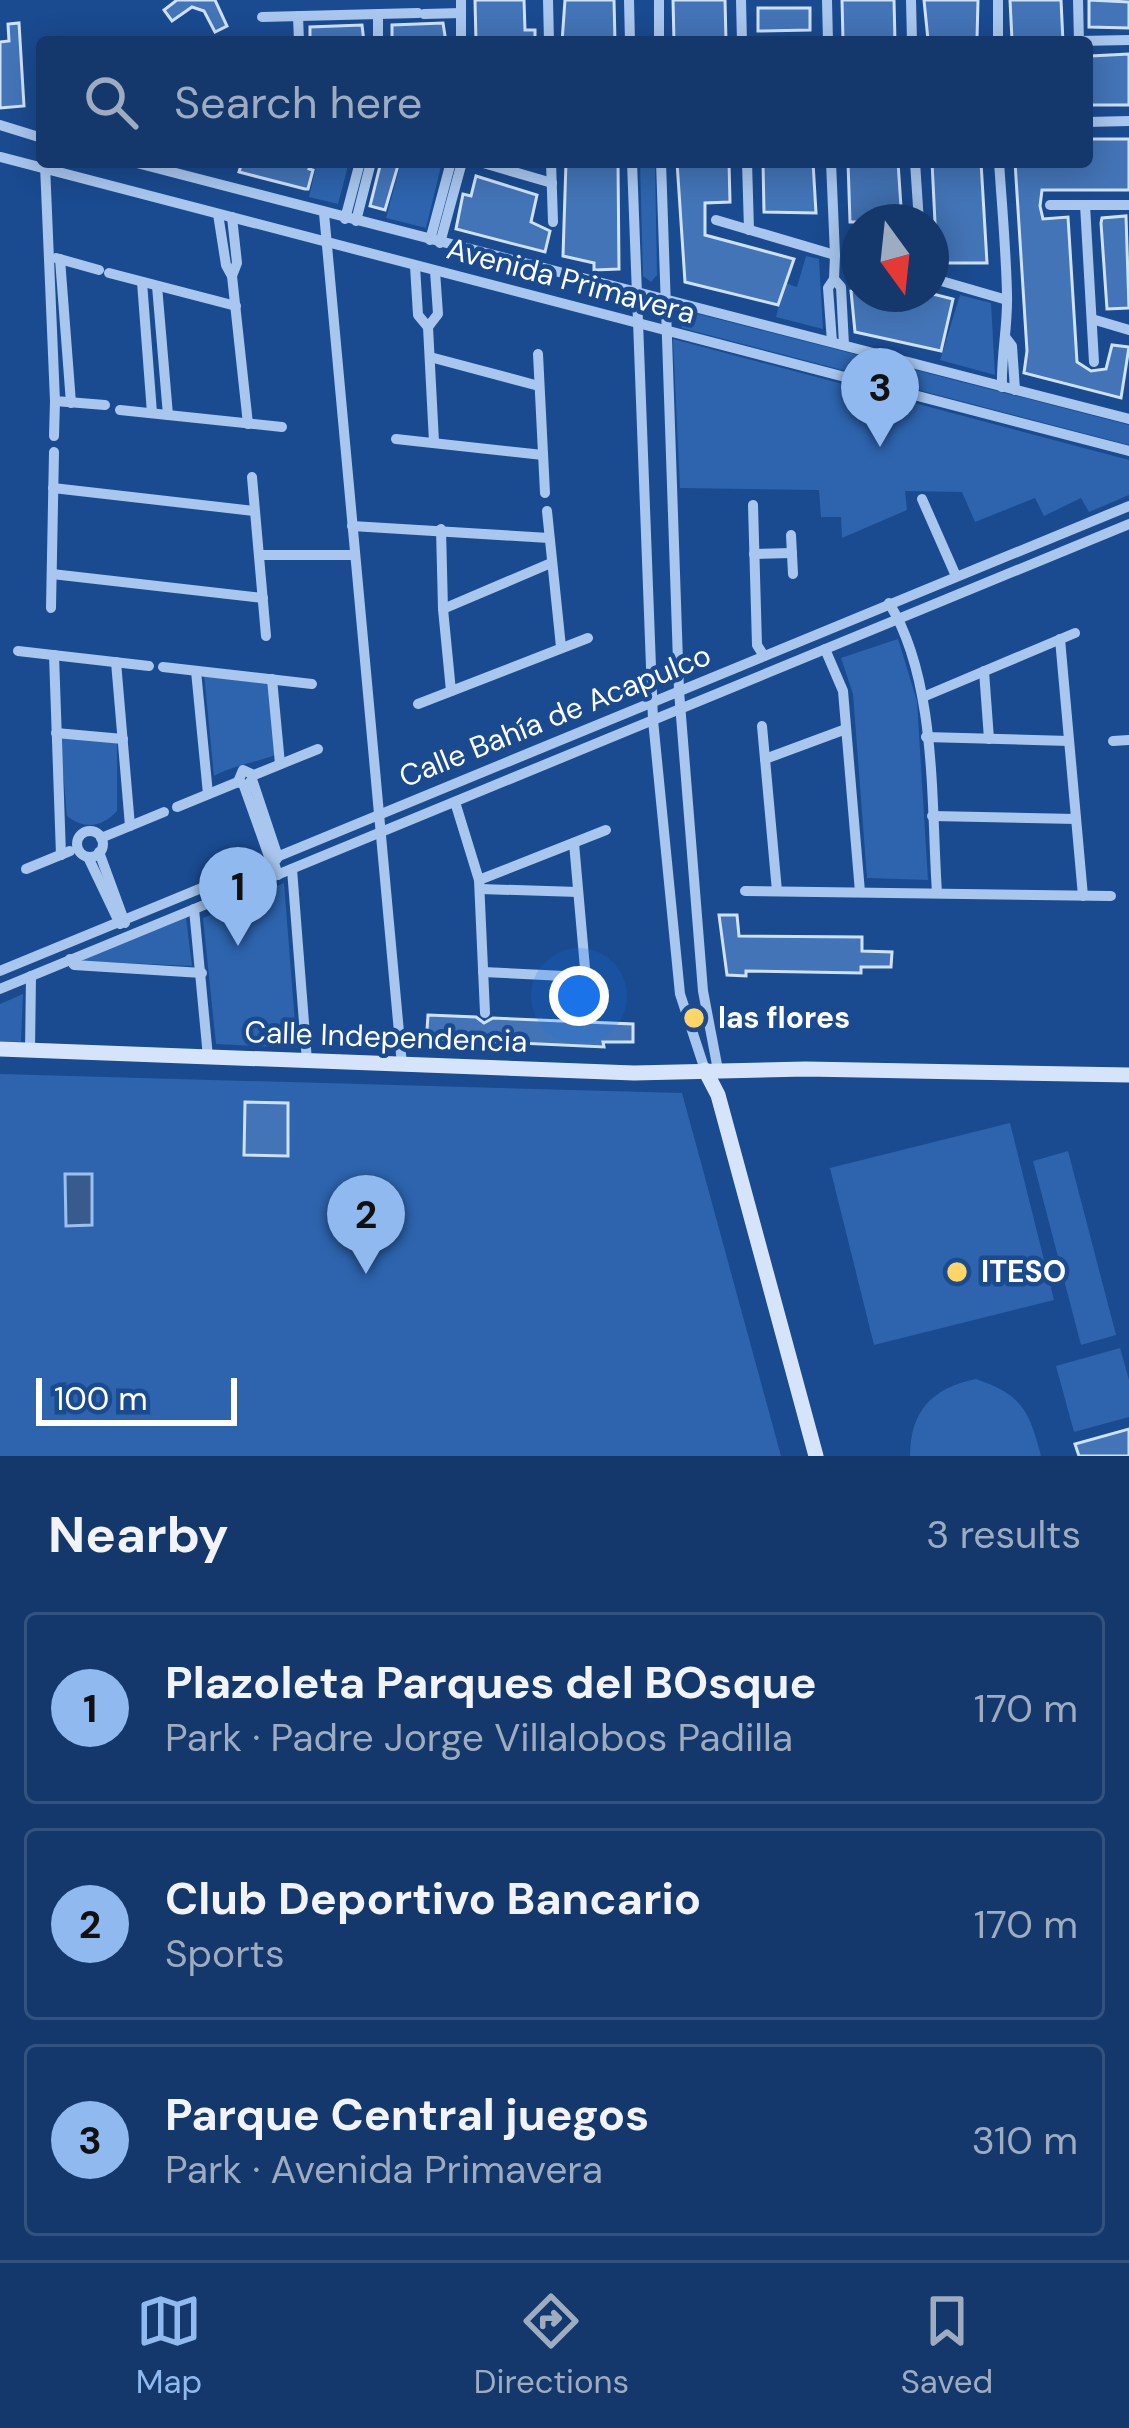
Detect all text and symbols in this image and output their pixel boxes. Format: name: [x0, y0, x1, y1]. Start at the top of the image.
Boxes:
search box: [36, 36, 1093, 168]
icon: search: [78, 69, 144, 135]
text: Search here: [174, 73, 422, 132]
north arrow: [841, 204, 949, 312]
street label: Avenida Primavera: [443, 229, 700, 332]
pin: 3: [841, 348, 919, 447]
street label: Calle Bahía de Acapulco: [393, 635, 716, 796]
pin: 1: [199, 847, 277, 946]
your location: [549, 966, 609, 1026]
place label: las flores: [718, 998, 850, 1037]
marker: las flores: [681, 1005, 707, 1031]
street label: Calle Independencia: [244, 1012, 528, 1061]
pin: 2: [327, 1175, 405, 1274]
place label: ITESO: [981, 1252, 1066, 1291]
marker: ITESO: [944, 1259, 970, 1285]
scale bar: [36, 1372, 237, 1425]
text: 100 m: [54, 1377, 148, 1420]
text: Nearby: [48, 1501, 229, 1568]
text: 3 results: [926, 1509, 1081, 1560]
text: Plazoleta Parques del BOsque: [165, 1653, 816, 1712]
text: 1: [83, 1683, 97, 1734]
text: 170 m: [974, 1683, 1078, 1734]
text: Park · Padre Jorge Villalobos Padilla: [165, 1712, 793, 1763]
text: Club Deportivo Bancario: [165, 1869, 701, 1928]
text: 2: [79, 1899, 101, 1950]
text: 170 m: [974, 1899, 1078, 1950]
text: Sports: [165, 1928, 284, 1979]
text: Parque Central juegos: [165, 2085, 649, 2144]
text: 3: [78, 2115, 102, 2166]
text: 310 m: [972, 2115, 1078, 2166]
text: Park · Avenida Primavera: [165, 2144, 603, 2195]
tab: Map: [136, 2288, 202, 2403]
tab: Directions: [474, 2288, 629, 2403]
tab: Saved: [901, 2288, 993, 2403]

